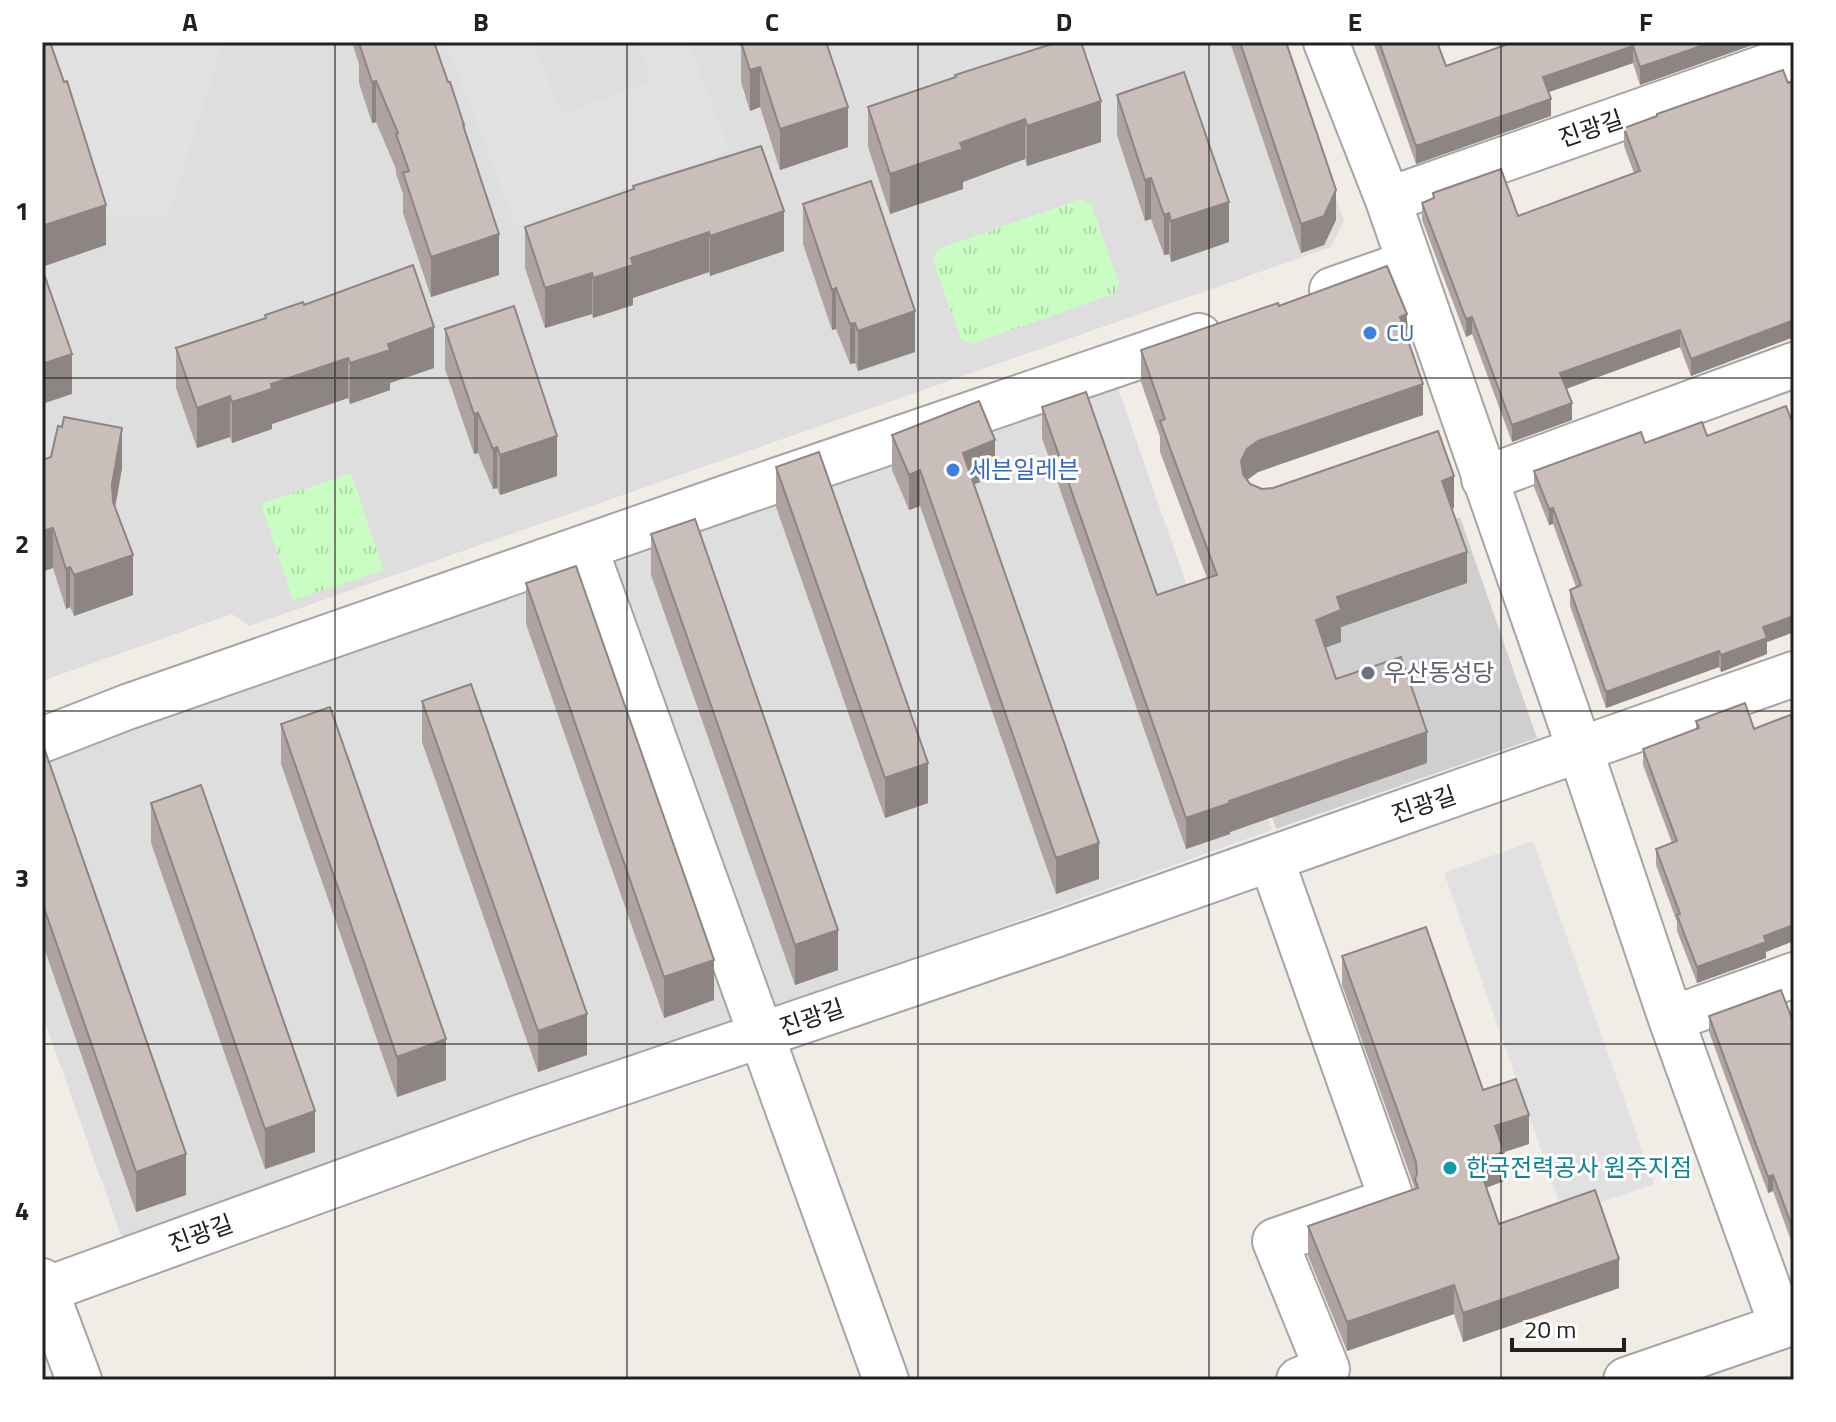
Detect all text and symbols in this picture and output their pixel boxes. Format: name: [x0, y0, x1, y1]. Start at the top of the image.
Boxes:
text: A: [182, 2, 198, 41]
text: B: [473, 2, 489, 41]
text: C: [765, 2, 779, 41]
text: D: [1056, 2, 1072, 41]
text: E: [1348, 2, 1362, 41]
text: F: [1639, 2, 1653, 41]
street label: 진광길: [1553, 100, 1628, 156]
text: 1: [15, 191, 29, 230]
place label: CU: [1386, 314, 1415, 350]
marker: CU: [1361, 324, 1379, 342]
place label: 세븐일레븐: [969, 451, 1079, 487]
marker: 세븐일레븐: [944, 461, 962, 479]
text: 2: [15, 524, 29, 563]
place label: 우산동성당: [1384, 654, 1494, 690]
marker: 우산동성당: [1359, 664, 1377, 682]
street label: 진광길: [1386, 776, 1461, 832]
text: 3: [15, 858, 29, 897]
street label: 진광길: [774, 989, 849, 1045]
place label: 한국전력공사 원주지점: [1466, 1149, 1692, 1185]
marker: 한국전력공사 원주지점: [1441, 1159, 1459, 1177]
text: 4: [15, 1191, 29, 1230]
street label: 진광길: [163, 1205, 238, 1261]
scale bar: [1512, 1302, 1624, 1352]
text: 20 m: [1524, 1311, 1576, 1347]

